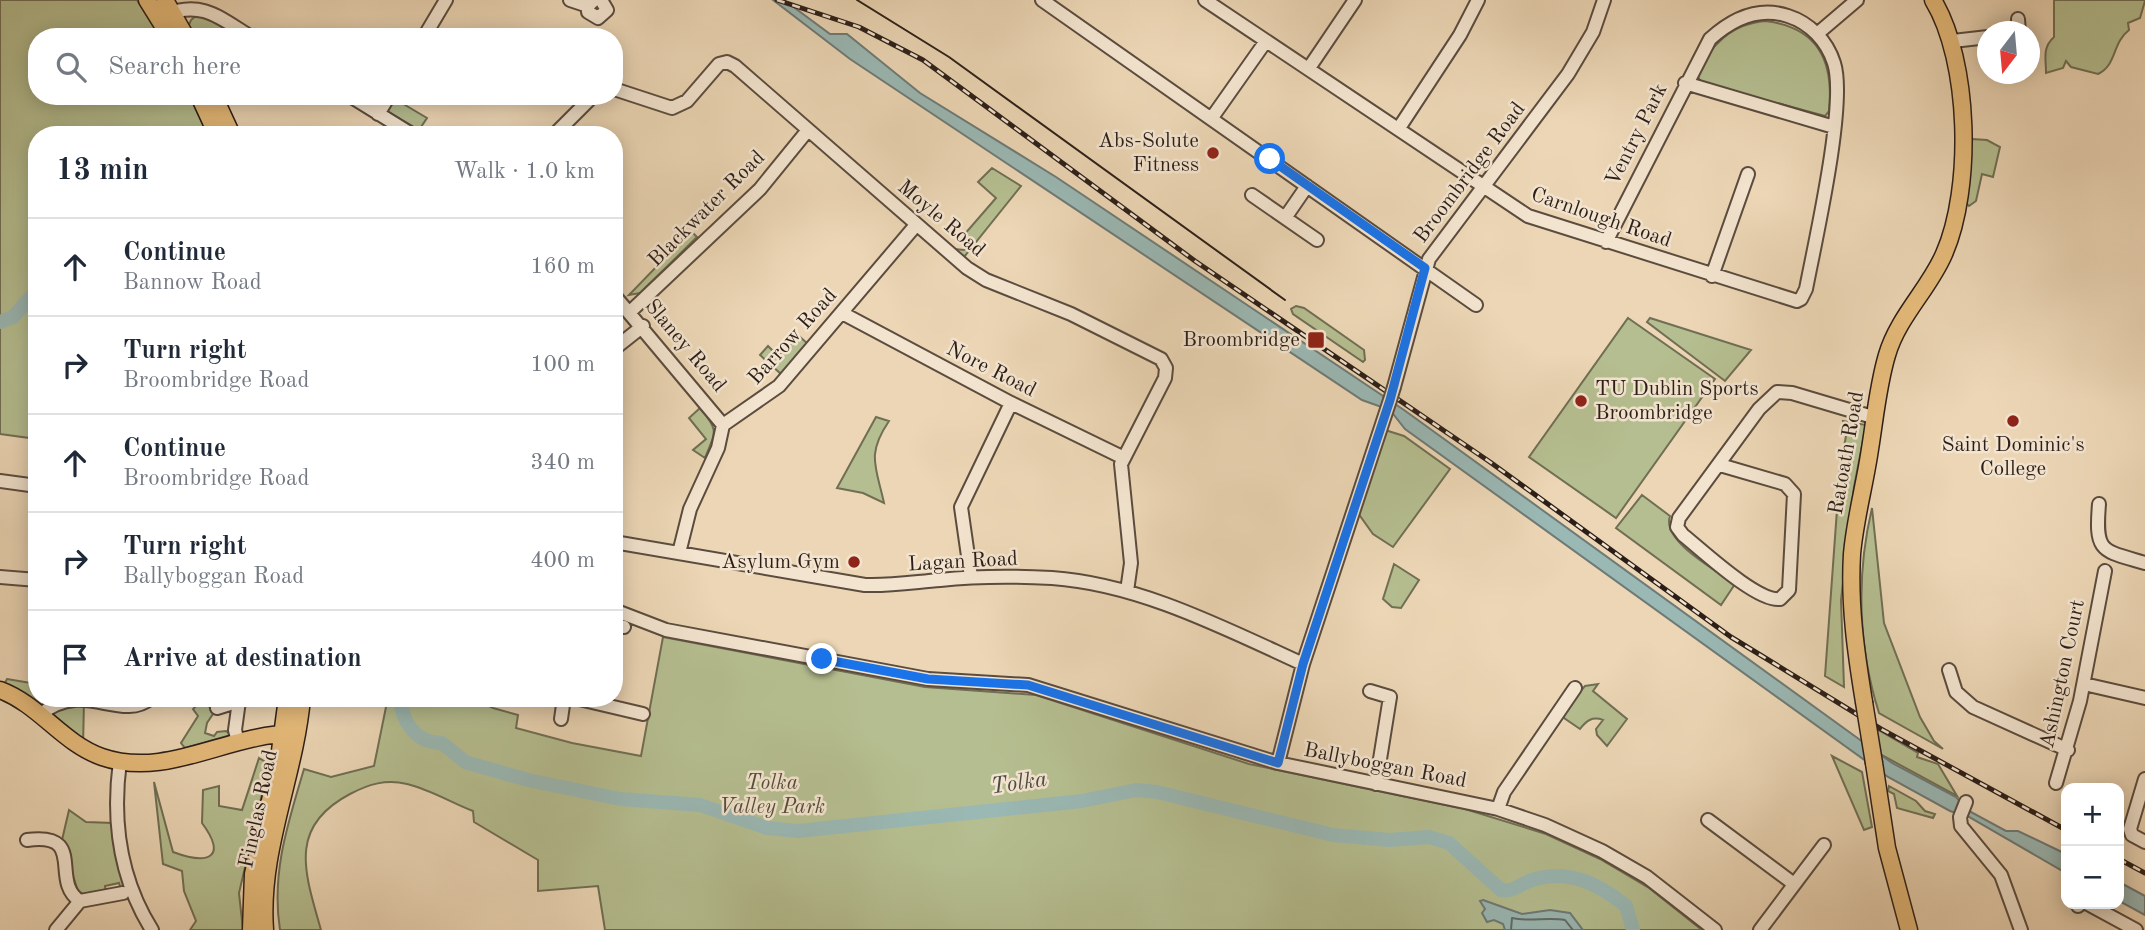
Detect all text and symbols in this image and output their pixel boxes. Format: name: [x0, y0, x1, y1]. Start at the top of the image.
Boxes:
north arrow: [1977, 21, 2040, 84]
search box: [28, 28, 623, 105]
icon: search: [52, 48, 90, 86]
text: Search here: [108, 54, 241, 80]
street label: Ventry Park: [1602, 81, 1672, 189]
street label: Broombridge Road: [1410, 99, 1530, 247]
place label: Abs-Solute Fitness: [1098, 131, 1199, 176]
route start: [1254, 143, 1285, 174]
marker: Abs-Solute Fitness: [1205, 145, 1221, 161]
street label: Blackwater Road: [645, 147, 769, 271]
text: 13 min: [56, 156, 149, 186]
text: Walk · 1.0 km: [454, 160, 595, 183]
street label: Moyle Road: [893, 177, 989, 261]
street label: Carnlough Road: [1528, 184, 1674, 252]
text: Continue: [123, 240, 226, 266]
icon: ahead: [56, 248, 94, 286]
text: 160 m: [530, 255, 595, 278]
text: Bannow Road: [123, 271, 262, 294]
street label: Barrow Road: [745, 285, 841, 389]
street label: Slaney Road: [640, 296, 730, 396]
place label: Broombridge: [1182, 330, 1300, 351]
marker: Broombridge: [1306, 330, 1326, 350]
text: Turn right: [123, 338, 246, 364]
street label: Nore Road: [943, 339, 1039, 402]
icon: right: [56, 346, 94, 384]
text: 100 m: [530, 353, 595, 376]
text: Broombridge Road: [123, 369, 309, 392]
place label: TU Dublin Sports Broombridge: [1595, 379, 1759, 424]
street label: Ratoath Road: [1826, 390, 1868, 516]
marker: TU Dublin Sports Broombridge: [1573, 393, 1589, 409]
marker: Saint Dominic's College: [2005, 413, 2021, 429]
place label: Saint Dominic's College: [1941, 435, 2085, 480]
text: Continue: [123, 436, 226, 462]
icon: ahead: [56, 444, 94, 482]
text: 340 m: [530, 451, 595, 474]
text: Broombridge Road: [123, 467, 309, 490]
text: Turn right: [123, 534, 246, 560]
icon: right: [56, 542, 94, 580]
text: 400 m: [530, 549, 595, 572]
street label: Lagan Road: [907, 549, 1019, 575]
place label: Asylum Gym: [721, 552, 840, 573]
marker: Asylum Gym: [846, 554, 862, 570]
text: Ballyboggan Road: [123, 565, 304, 588]
street label: Ashington Court: [2037, 598, 2089, 750]
icon: arrive: [56, 640, 94, 678]
route end: [806, 643, 837, 674]
text: Arrive at destination: [123, 646, 362, 672]
street label: Ballyboggan Road: [1302, 740, 1468, 792]
street label: Finglas Road: [236, 748, 282, 870]
water label: Tolka: [989, 768, 1049, 798]
park label: Tolka Valley Park: [719, 773, 825, 818]
map controls: [2061, 783, 2124, 909]
button: +: [2061, 783, 2124, 846]
button: −: [2061, 846, 2124, 909]

